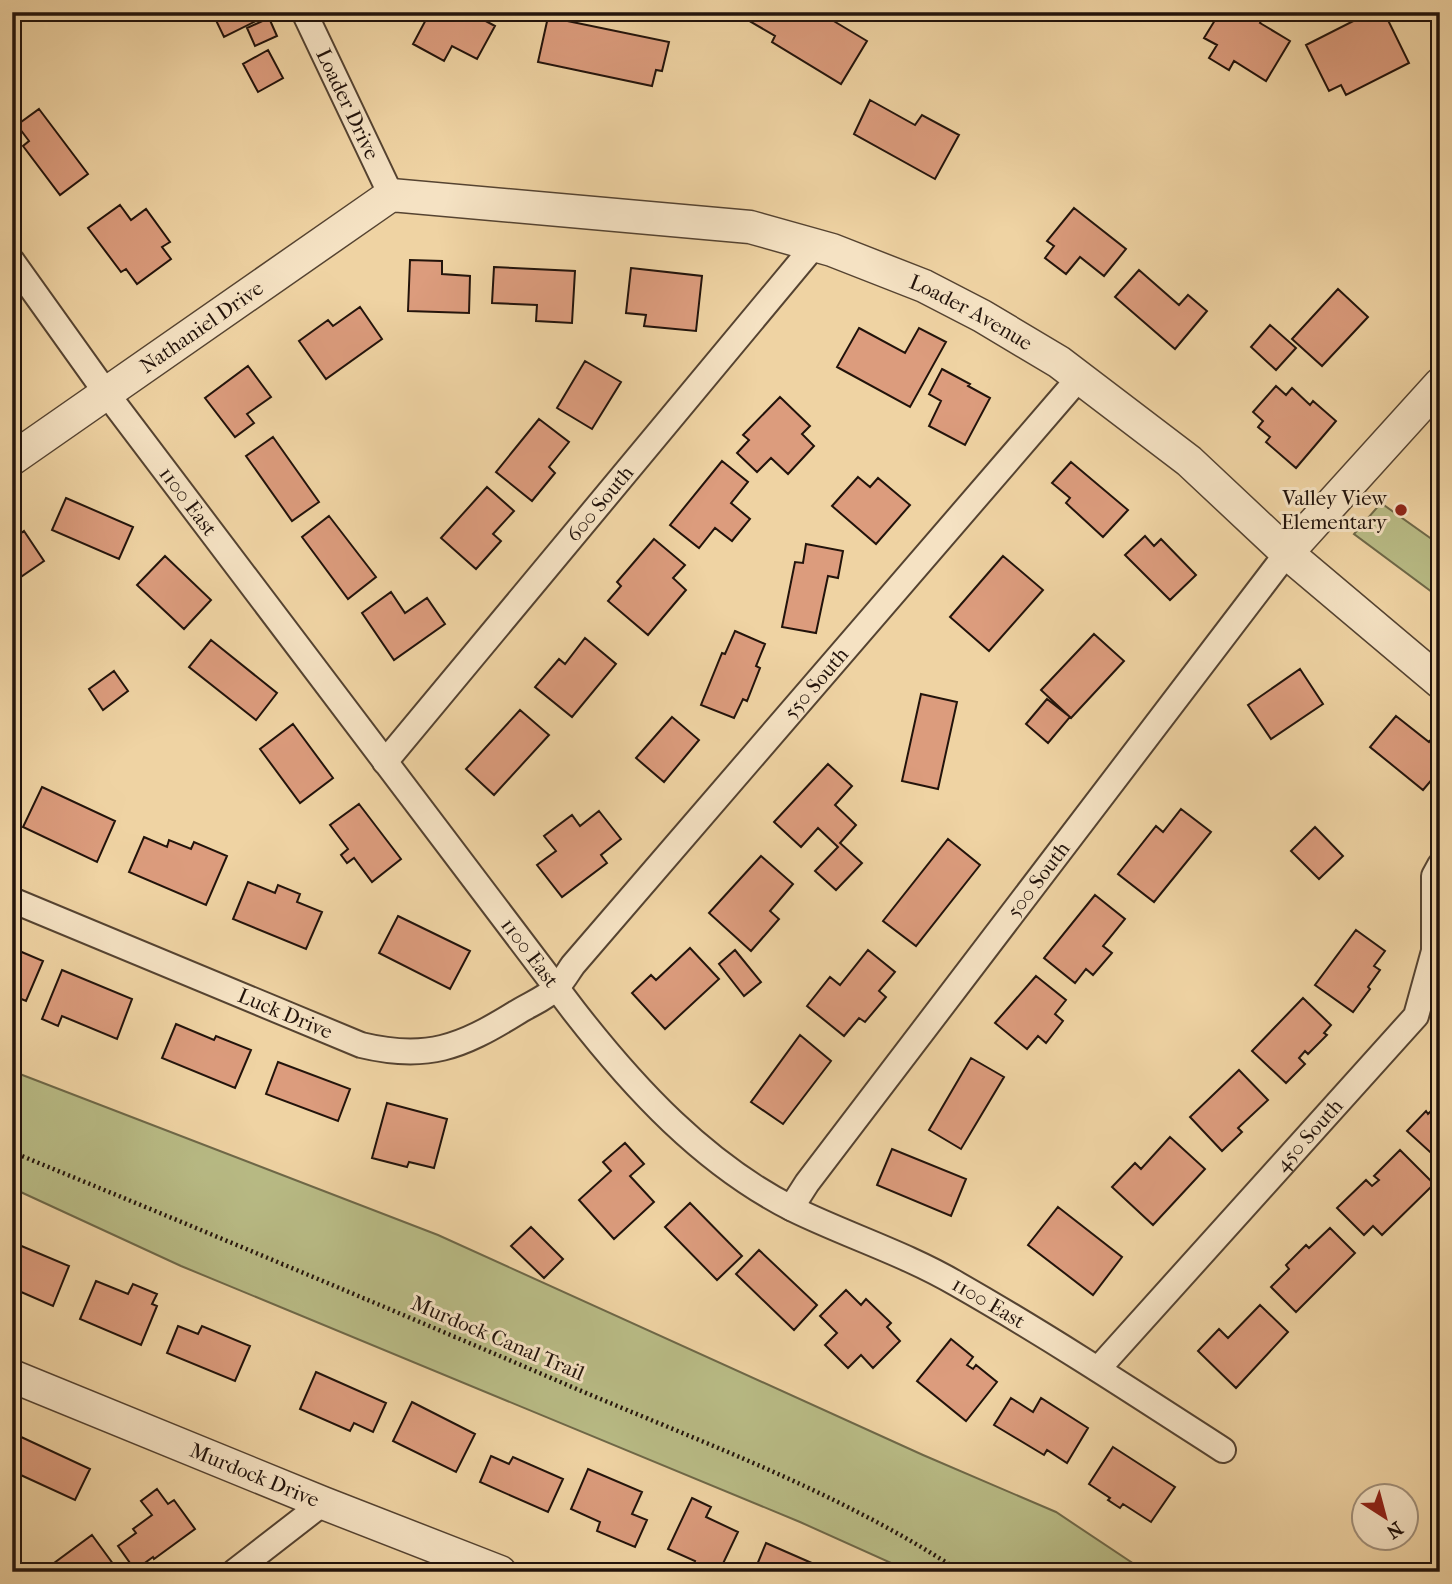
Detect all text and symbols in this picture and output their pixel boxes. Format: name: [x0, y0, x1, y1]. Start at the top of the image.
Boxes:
street label: Loader Drive: [311, 45, 384, 163]
street label: Loader Avenue: [906, 270, 1037, 355]
street label: Nathaniel Drive: [135, 276, 268, 378]
street label: 600 South: [561, 461, 638, 546]
street label: 1100 East: [154, 462, 222, 541]
place label: Valley View Elementary: [1281, 486, 1388, 534]
marker: Valley View Elementary: [1393, 502, 1409, 518]
street label: 550 South: [779, 642, 853, 724]
street label: 500 South: [1002, 837, 1075, 922]
street label: 1100 East: [496, 913, 564, 992]
street label: Luck Drive: [234, 983, 336, 1044]
street label: 450 South: [1270, 1094, 1348, 1176]
street label: 1100 East: [948, 1272, 1030, 1334]
street label: Murdock Canal Trail: [408, 1291, 588, 1385]
street label: Murdock Drive: [186, 1438, 323, 1512]
north arrow: [1350, 1482, 1420, 1552]
text: N: [1382, 1517, 1407, 1543]

